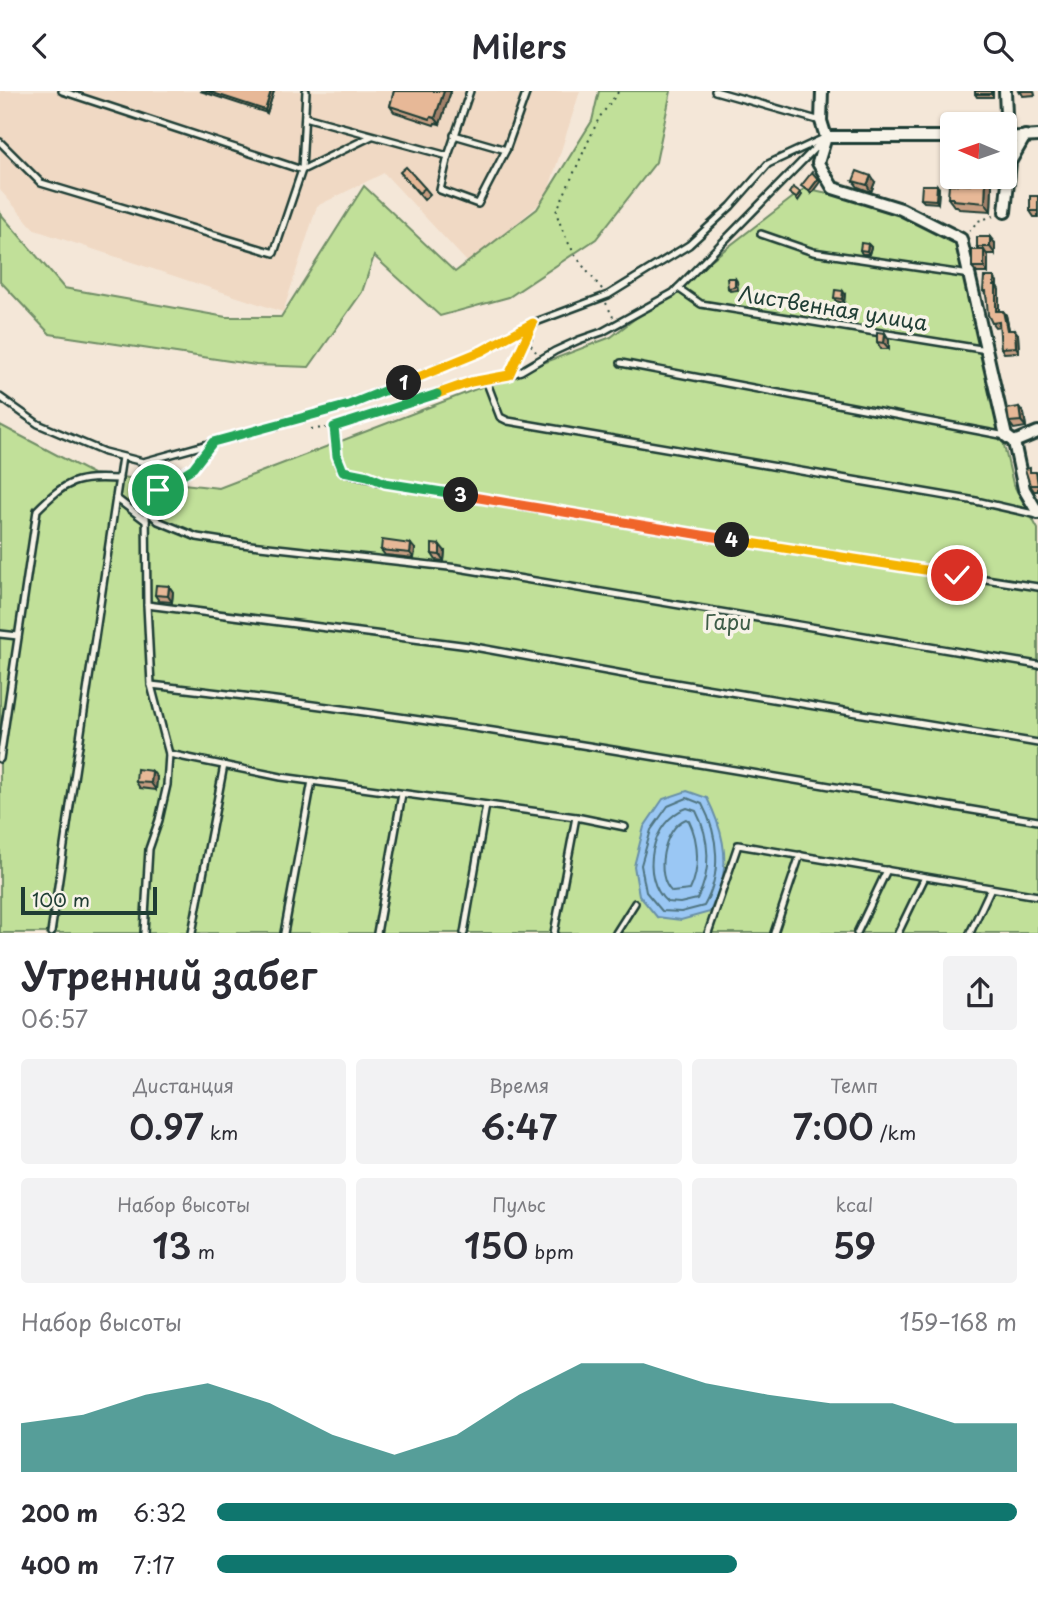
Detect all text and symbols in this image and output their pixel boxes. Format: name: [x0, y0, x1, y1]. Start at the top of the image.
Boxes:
text: Milers: [471, 22, 567, 70]
icon: back: [21, 27, 59, 65]
icon: search: [979, 27, 1017, 65]
north arrow: [940, 112, 1017, 189]
map controls: [940, 112, 1017, 189]
street label: Лиственная улица: [736, 276, 931, 338]
pin: 1: [386, 365, 422, 401]
text: 1: [399, 368, 408, 396]
pin: [128, 460, 188, 520]
icon: arrive: [139, 471, 177, 509]
pin: 3: [444, 477, 478, 513]
text: 3: [454, 480, 467, 508]
pin: 4: [714, 523, 750, 557]
text: 4: [725, 525, 738, 553]
pin: [927, 545, 987, 605]
icon: check: [938, 556, 976, 594]
park label: Гари: [704, 605, 752, 637]
scale bar: [21, 884, 158, 916]
text: 100 m: [32, 885, 90, 913]
text: Утренний забег: [21, 946, 317, 1003]
button: share: [943, 956, 1017, 1030]
text: 06:57: [21, 1001, 88, 1036]
text: Дистанция: [133, 1071, 234, 1099]
text: Время: [489, 1071, 549, 1099]
text: Темп: [830, 1071, 878, 1099]
text: 0.97: [129, 1099, 204, 1152]
text: 6:47: [481, 1099, 557, 1152]
text: 7:00: [792, 1099, 874, 1152]
text: km: [204, 1118, 238, 1146]
text: /km: [874, 1118, 916, 1146]
text: Набор высоты: [117, 1190, 250, 1218]
text: Пульс: [492, 1190, 546, 1218]
text: kcal: [835, 1190, 873, 1218]
text: 13: [152, 1218, 192, 1271]
text: 150: [464, 1218, 528, 1271]
text: 59: [833, 1218, 876, 1271]
text: m: [192, 1237, 215, 1265]
text: bpm: [528, 1237, 574, 1265]
text: Набор высоты: [21, 1304, 182, 1339]
text: 159–168 m: [899, 1304, 1017, 1339]
text: 200 m: [21, 1495, 98, 1530]
text: 6:32: [133, 1495, 187, 1530]
text: 400 m: [21, 1547, 99, 1582]
text: 7:17: [133, 1547, 175, 1582]

